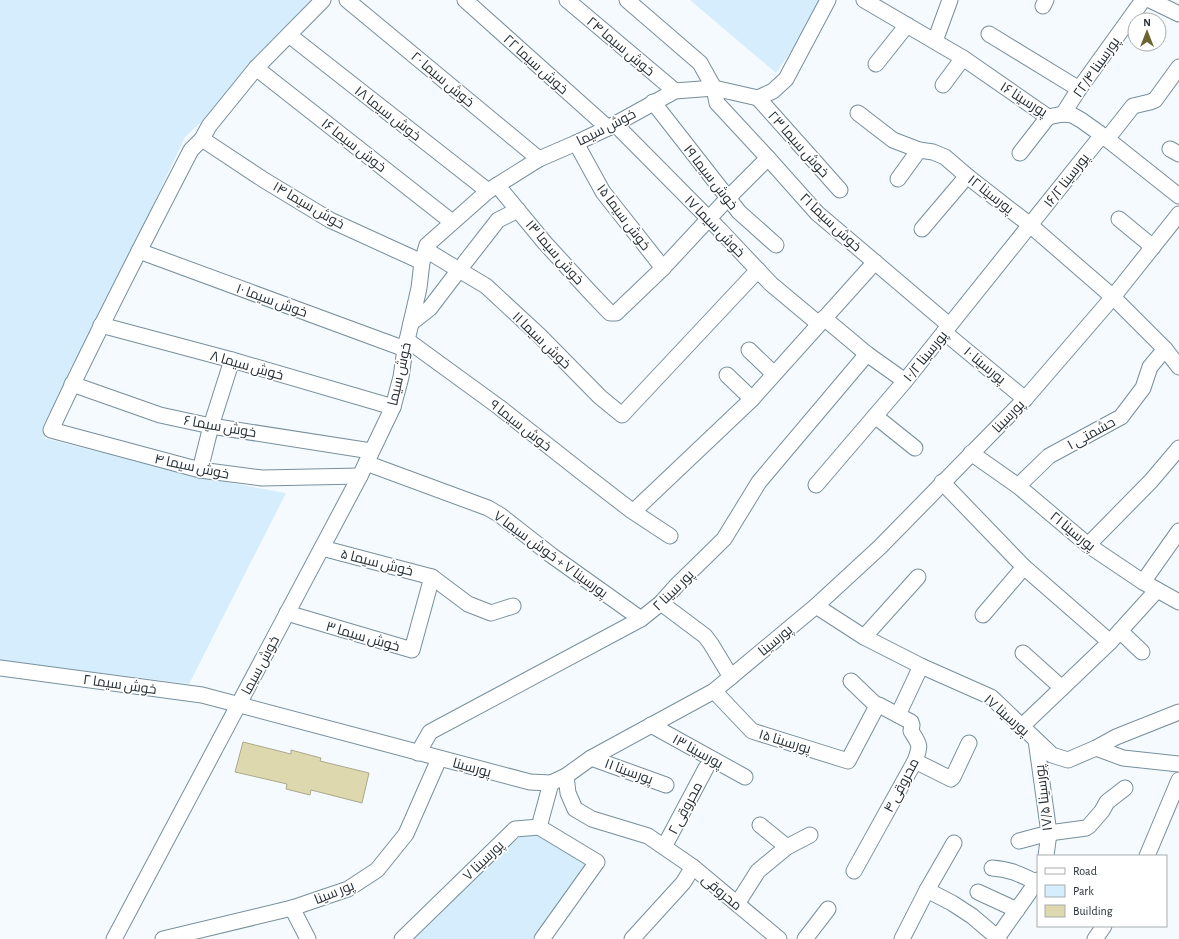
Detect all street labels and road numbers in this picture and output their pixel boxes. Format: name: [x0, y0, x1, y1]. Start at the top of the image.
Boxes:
street label: خوش سیما ۲۴: [584, 15, 657, 79]
street label: خوش سیما ۲۲: [500, 32, 570, 97]
street label: پورسینا ۲۲/۴: [1071, 35, 1124, 101]
street label: خوش سیما ۲۰: [408, 49, 477, 110]
street label: پورسینا ۱۶: [996, 80, 1050, 122]
street label: خوش سیما ۱۸: [352, 84, 423, 144]
street label: خوش سیما: [575, 107, 638, 149]
street label: خوش سیما ۲۳: [765, 109, 831, 180]
street label: خوش سیما ۱۶: [318, 116, 388, 175]
street label: خوش سیما ۱۹: [681, 142, 740, 213]
street label: پورسینا ۱۶/۲: [1042, 151, 1094, 211]
street label: پورسینا ۱۲: [964, 173, 1016, 219]
street label: خوش سیما ۱۴: [270, 180, 347, 232]
street label: خوش سیما ۱۵: [594, 182, 652, 253]
street label: خوش سیما ۲۱: [797, 191, 864, 255]
street label: خوش سیما ۱۷: [682, 193, 747, 260]
street label: خوش سیما ۱۳: [523, 218, 586, 288]
street label: خوش سیما ۱۰: [234, 282, 309, 320]
street label: خوش سیما ۱۱: [509, 310, 573, 372]
street label: پورسینا ۱۰/۲: [901, 328, 952, 386]
street label: خوش سیما: [386, 341, 414, 407]
street label: پورسینا ۱۰: [960, 344, 1008, 389]
street label: خوش سیما ۸: [209, 349, 285, 383]
street label: خوش سیما ۹: [487, 397, 554, 454]
street label: پورسینا: [990, 397, 1029, 437]
street label: خوش سیما ۶: [182, 414, 257, 440]
street label: حشمتی ۱: [1065, 415, 1118, 453]
street label: خوش سیما ۴: [153, 452, 230, 482]
street label: پورسینا ۷ + خوش سیما ۷: [490, 509, 610, 603]
street label: پورسینا ۲۱: [1046, 510, 1098, 556]
street label: خوش سیما ۵: [339, 547, 415, 579]
street label: پور سینا ۲: [651, 567, 698, 615]
street label: خوش سیما ۳: [324, 620, 401, 654]
street label: پورسینا: [756, 623, 797, 660]
street label: خوش سیما: [240, 634, 282, 697]
street label: خوش سیما ۲: [82, 673, 158, 697]
street label: پورسینا ۱۷: [980, 692, 1032, 741]
street label: پورسینا ۱۵: [756, 727, 813, 758]
street label: پورسینا ۱۳: [669, 732, 725, 773]
street label: پورسینا: [450, 756, 493, 782]
street label: محروقی ۴: [882, 756, 922, 815]
street label: پورسینا ۱۱: [602, 757, 655, 789]
street label: پورسینا ۱۷/۵: [1033, 764, 1057, 832]
street label: محروقی ۲: [666, 780, 705, 837]
street label: پورسینا ۷: [461, 838, 508, 885]
street label: محروقی: [699, 872, 744, 913]
street label: پور سینا: [312, 879, 357, 909]

